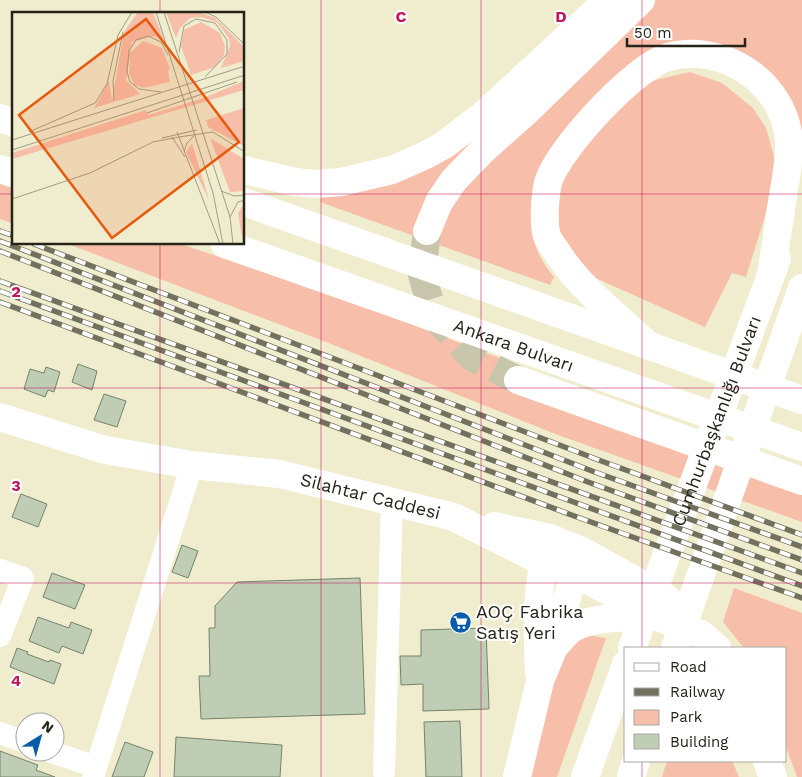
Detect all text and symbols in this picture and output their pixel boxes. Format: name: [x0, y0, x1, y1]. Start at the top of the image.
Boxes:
text: C: [396, 7, 407, 26]
text: D: [555, 7, 567, 26]
inset map: [12, 12, 245, 245]
scale bar: [627, 15, 744, 47]
text: 50 m: [634, 24, 671, 42]
text: 2: [11, 282, 21, 301]
street label: Cumhurbaşkanlığı Bulvarı: [667, 313, 765, 529]
street label: Ankara Bulvarı: [451, 314, 577, 376]
street label: Silahtar Caddesi: [298, 468, 443, 523]
text: 3: [11, 476, 21, 495]
place label: AOÇ Fabrika Satış Yeri: [476, 601, 583, 643]
supermarket icon: AOÇ Fabrika Satış Yeri: [448, 610, 472, 634]
legend: [624, 647, 787, 762]
text: Road: [670, 658, 707, 676]
text: 4: [11, 671, 21, 690]
text: Railway: [670, 683, 725, 701]
text: Park: [670, 708, 703, 726]
north arrow: [15, 712, 65, 762]
text: N: [39, 717, 57, 736]
text: Building: [670, 733, 728, 751]

